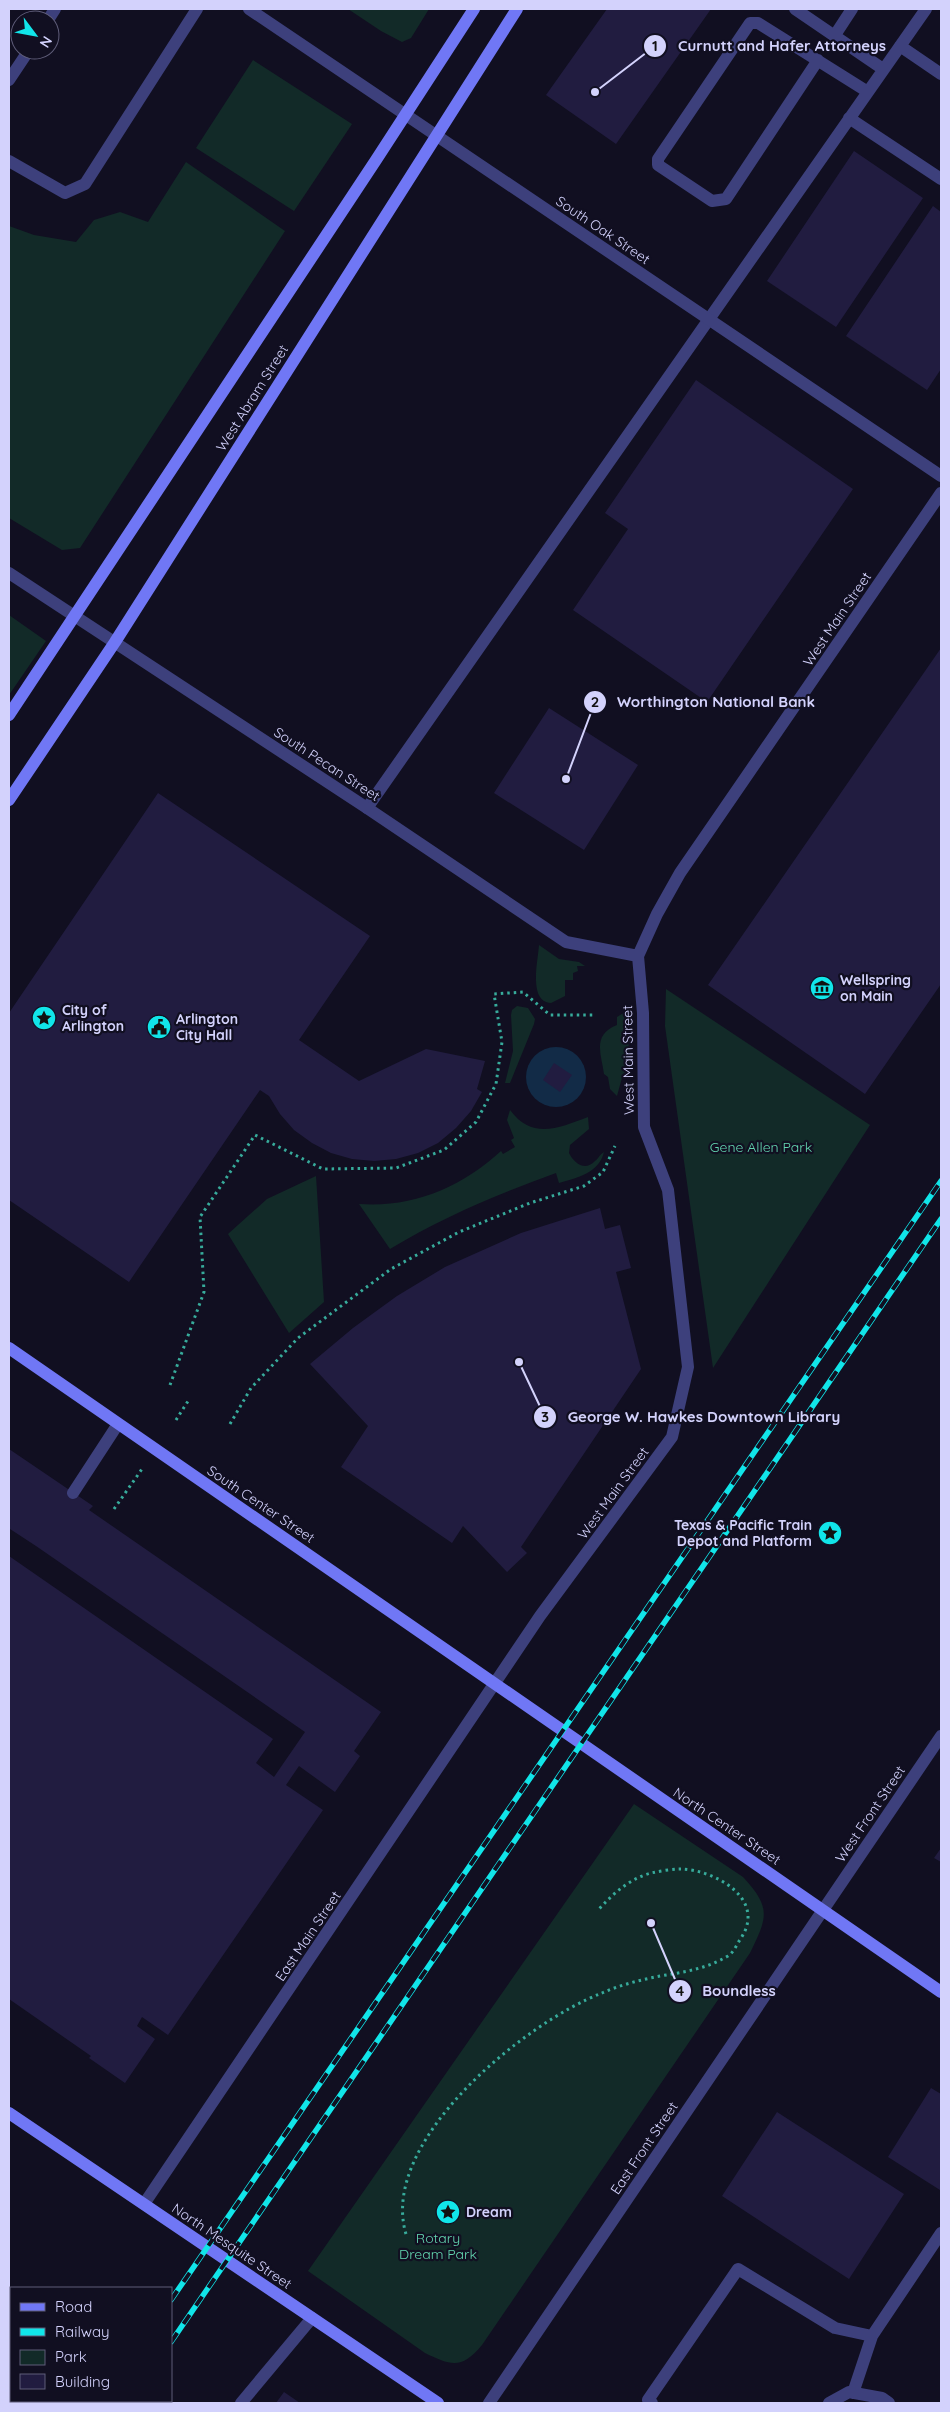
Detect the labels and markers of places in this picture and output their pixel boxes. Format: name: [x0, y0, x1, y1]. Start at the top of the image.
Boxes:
callout: Curnutt and Hafer Attorneys: [643, 31, 896, 61]
callout: Worthington National Bank: [582, 687, 825, 717]
place label: Wellspring on Main: [840, 971, 911, 1005]
museum icon: Wellspring on Main: [809, 975, 835, 1001]
place label: City of Arlington: [62, 1001, 124, 1035]
place icon: City of Arlington: [31, 1005, 57, 1031]
place label: Arlington City Hall: [176, 1010, 238, 1044]
public building icon: Arlington City Hall: [146, 1014, 172, 1040]
callout: George W. Hawkes Downtown Library: [533, 1402, 850, 1432]
place label: Texas & Pacific Train Depot and Platform: [674, 1516, 812, 1550]
place icon: Texas & Pacific Train Depot and Platform: [817, 1520, 843, 1546]
callout: Boundless: [667, 1976, 786, 2006]
place icon: Dream: [435, 2199, 461, 2225]
place label: Dream: [466, 2203, 512, 2221]

